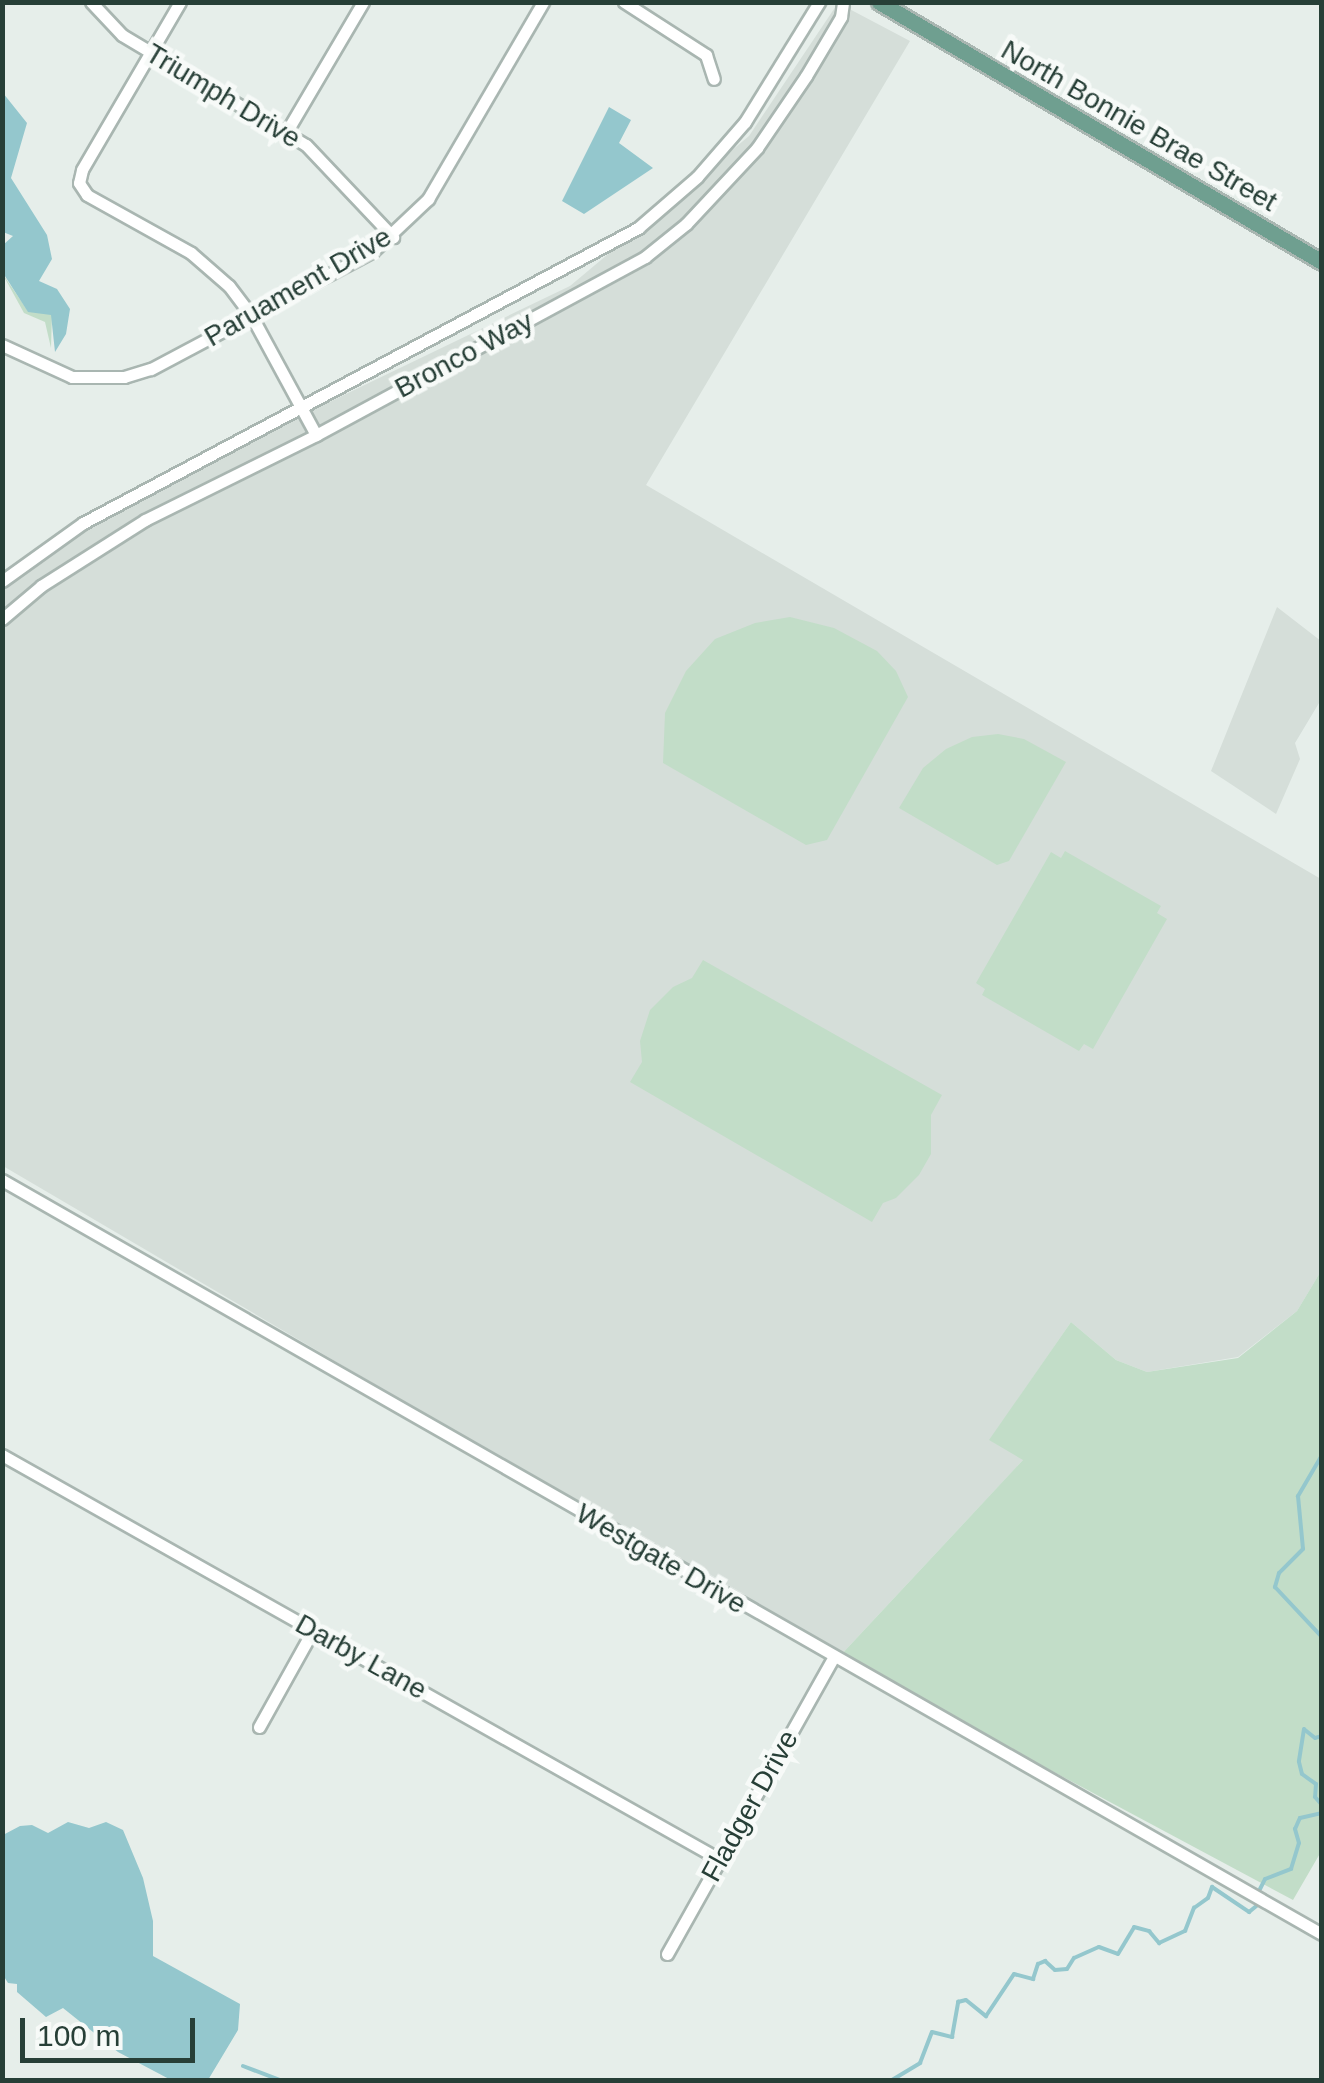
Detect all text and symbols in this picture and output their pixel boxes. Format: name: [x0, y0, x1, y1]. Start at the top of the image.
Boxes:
street label: North Bonnie Brae Street: [995, 33, 1283, 219]
street label: Triumph Drive: [139, 37, 307, 155]
street label: Paruament Drive: [199, 220, 397, 354]
street label: Bronco Way: [389, 305, 539, 405]
street label: Westgate Drive: [570, 1497, 752, 1621]
street label: Darby Lane: [290, 1607, 432, 1707]
street label: Fladger Drive: [695, 1724, 805, 1888]
scale bar: [25, 1998, 200, 2060]
text: 100 m: [37, 2019, 120, 2052]

